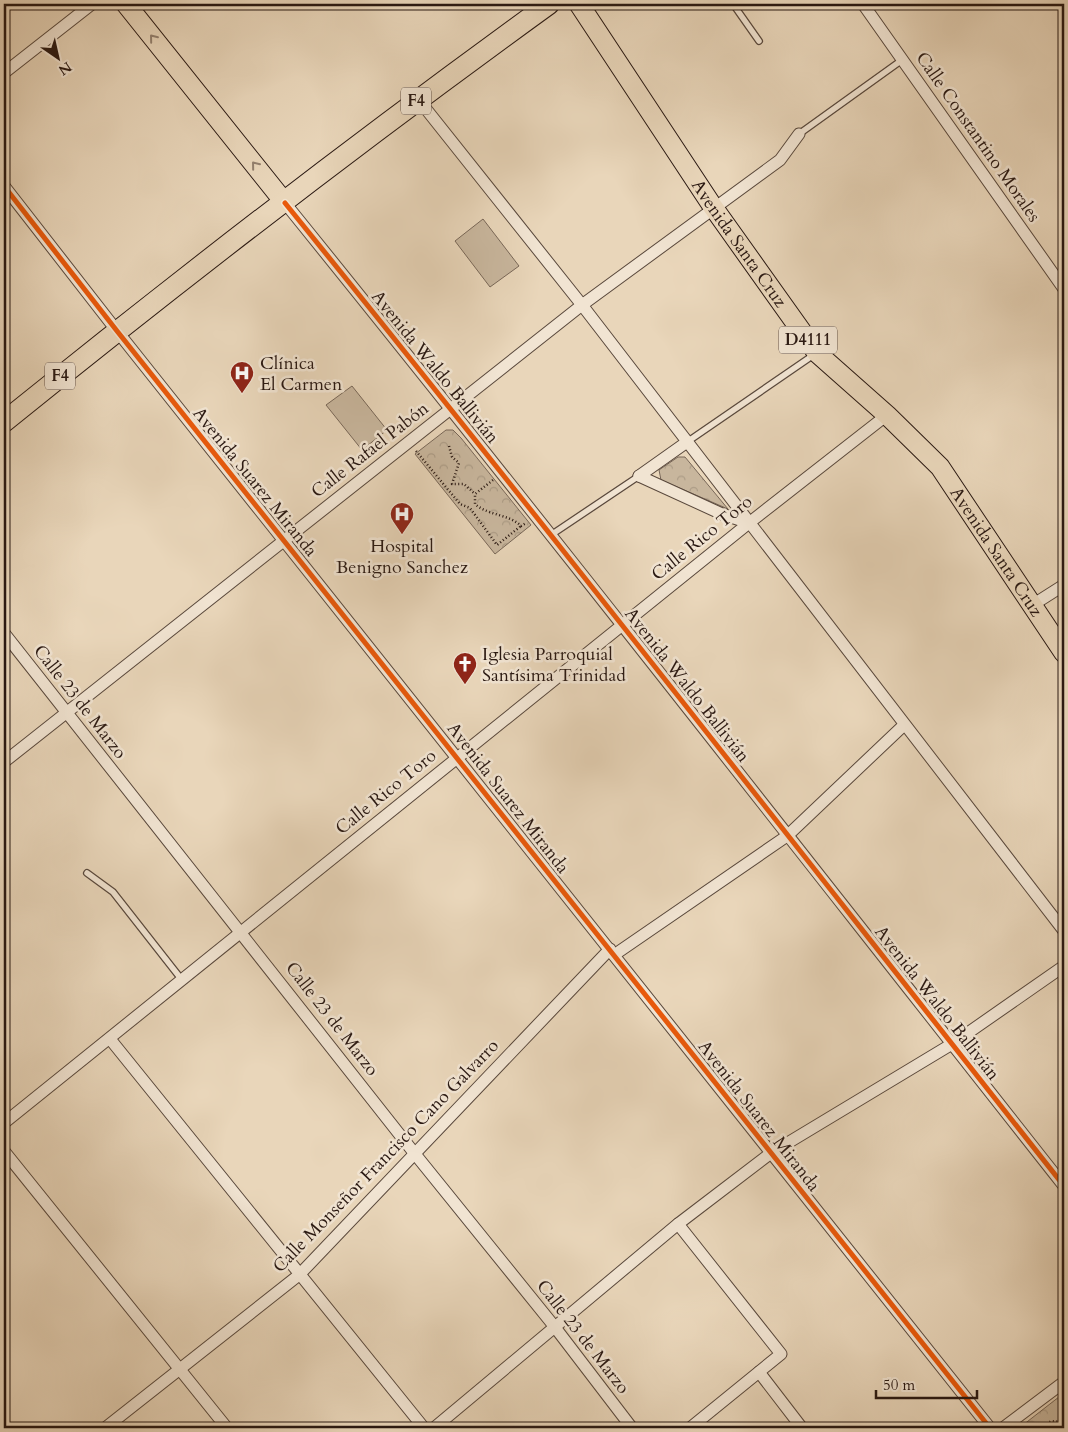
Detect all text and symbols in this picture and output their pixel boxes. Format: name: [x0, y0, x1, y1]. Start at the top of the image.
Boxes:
north arrow: [32, 32, 82, 82]
one-way arrow: [151, 35, 159, 44]
street label: Calle Constantino Morales: [910, 47, 1046, 227]
text: N: [55, 57, 75, 80]
road number: F4: [401, 88, 431, 114]
one-way arrow: [251, 161, 260, 170]
street label: Avenida Santa Cruz: [686, 174, 793, 312]
street label: Avenida Waldo Ballivián: [365, 285, 505, 449]
road number: D4111: [779, 326, 837, 354]
place label: Clínica El Carmen: [260, 351, 343, 397]
hospital icon: Clínica El Carmen: [229, 360, 255, 394]
road number: F4: [45, 362, 75, 390]
street label: Calle Rafael Pabón: [306, 396, 435, 504]
street label: Avenida Suarez Miranda: [187, 402, 323, 562]
street label: Avenida Santa Cruz: [944, 482, 1049, 622]
street label: Calle Rico Toro: [646, 489, 758, 586]
hospital icon: Hospital Benigno Sanchez: [389, 501, 415, 535]
place label: Hospital Benigno Sanchez: [336, 534, 468, 580]
street label: Avenida Waldo Ballivián: [619, 602, 756, 768]
street label: Calle 23 de Marzo: [27, 640, 133, 765]
place label: Iglesia Parroquial Santísima Trinidad: [482, 642, 626, 688]
church icon: Iglesia Parroquial Santísima Trinidad: [452, 651, 478, 685]
street label: Avenida Suarez Miranda: [441, 717, 575, 879]
street label: Calle Rico Toro: [330, 743, 442, 840]
street label: Avenida Waldo Ballivián: [869, 920, 1006, 1086]
street label: Calle 23 de Marzo: [279, 957, 385, 1082]
street label: Calle Monseñor Francisco Cano Galvarro: [267, 1034, 505, 1278]
street label: Avenida Suarez Miranda: [692, 1035, 826, 1197]
street label: Calle 23 de Marzo: [530, 1275, 636, 1400]
scale bar: [876, 1367, 977, 1399]
text: 50 m: [883, 1375, 915, 1395]

